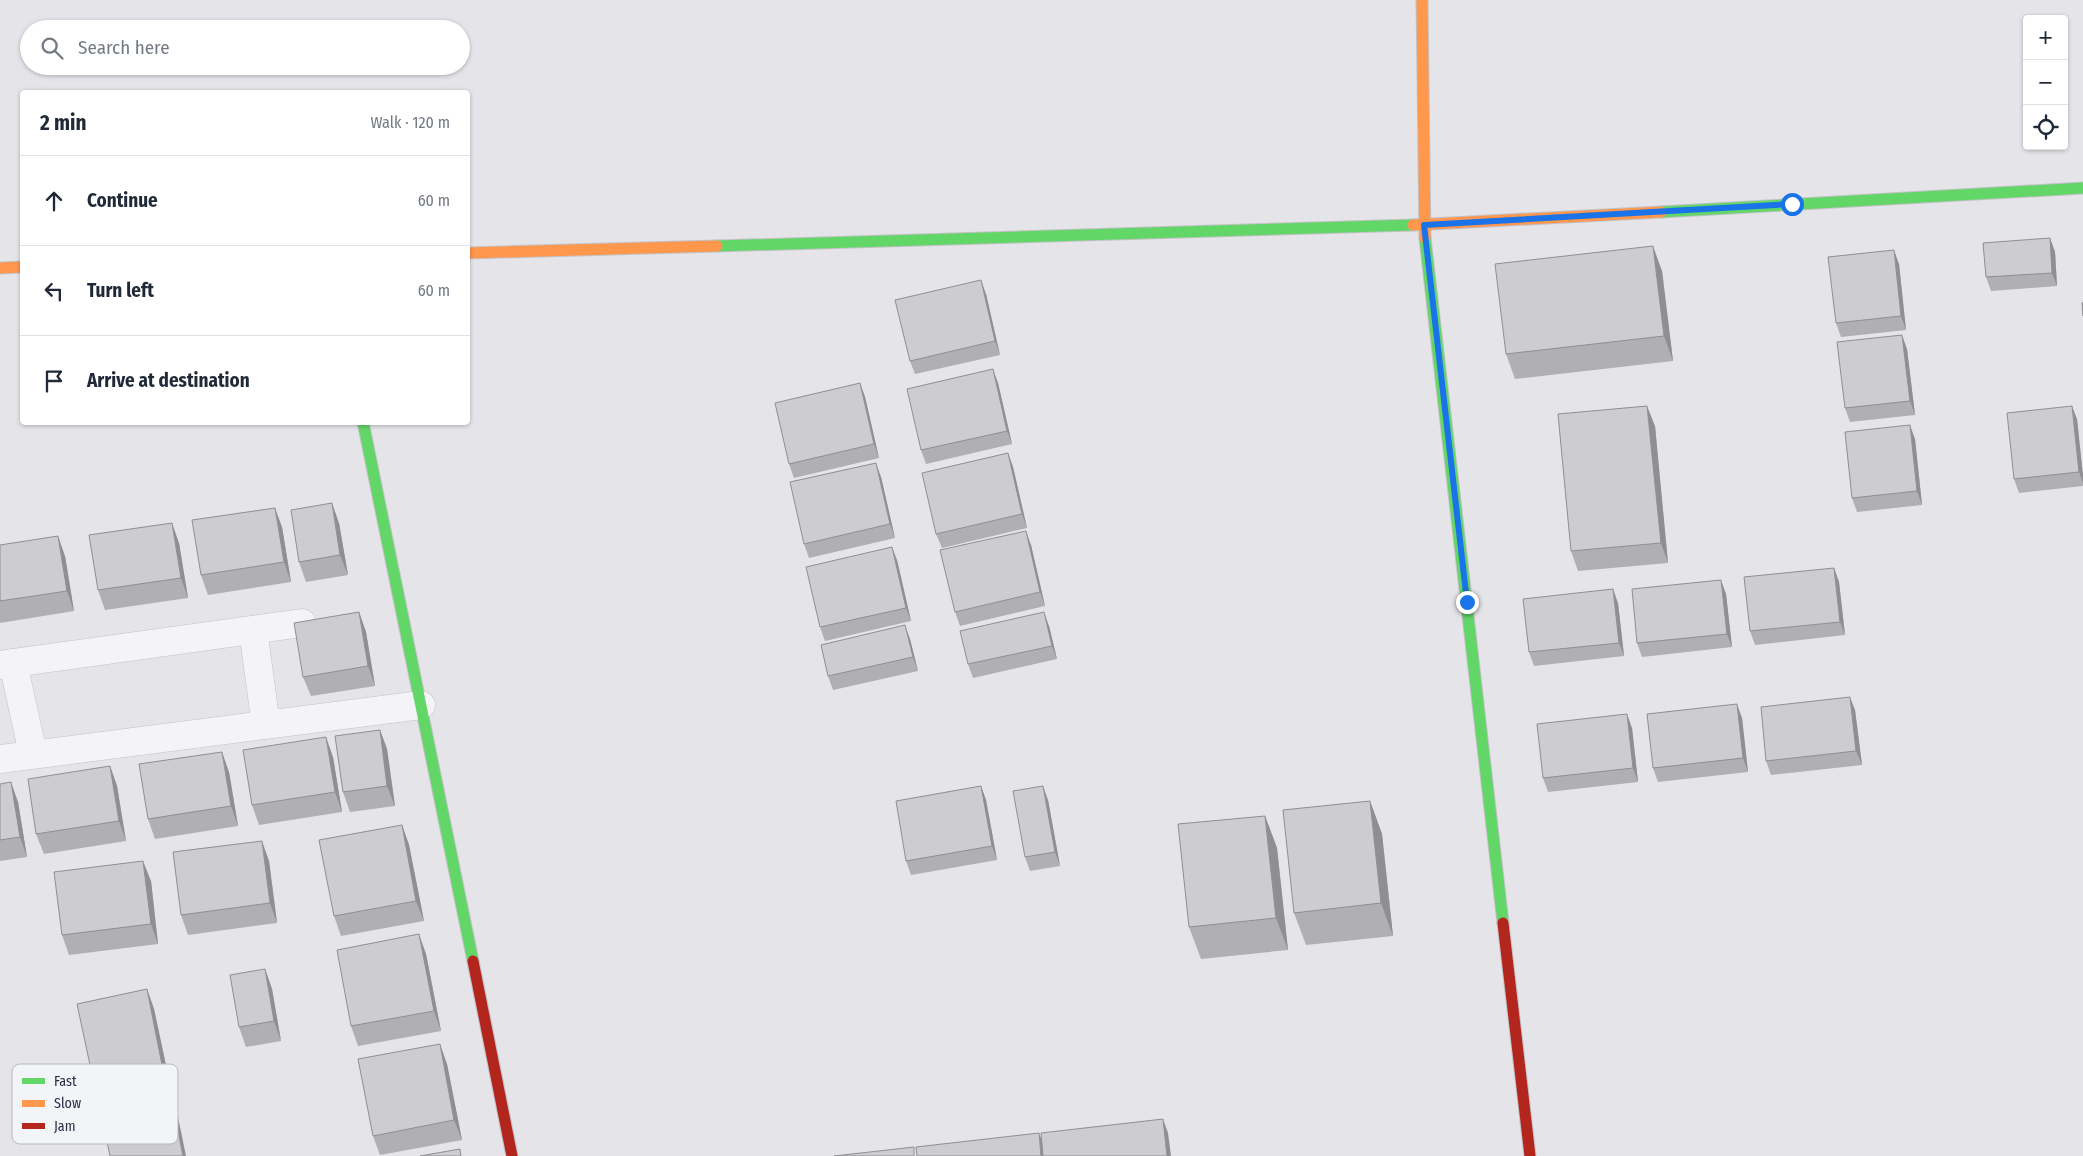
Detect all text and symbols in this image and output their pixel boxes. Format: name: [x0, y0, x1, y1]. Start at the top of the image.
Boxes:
map controls: [2023, 15, 2068, 150]
button: +: [2023, 15, 2068, 60]
search box: [20, 20, 470, 75]
icon: search: [38, 34, 66, 62]
text: Search here: [78, 36, 170, 59]
button: −: [2023, 60, 2068, 105]
button: locate: [2023, 105, 2068, 150]
text: 2 min: [40, 110, 87, 136]
text: Walk · 120 m: [371, 113, 450, 132]
icon: ahead: [40, 187, 68, 215]
text: Continue: [87, 189, 158, 212]
text: 60 m: [418, 191, 450, 210]
route start: [1781, 193, 1804, 216]
icon: left: [40, 277, 68, 305]
text: Turn left: [87, 279, 154, 302]
text: 60 m: [418, 281, 450, 300]
icon: arrive: [40, 367, 68, 395]
text: Arrive at destination: [87, 369, 250, 392]
route end: [1456, 591, 1479, 614]
legend: [12, 1064, 178, 1144]
text: Fast: [54, 1073, 77, 1090]
text: Slow: [54, 1095, 81, 1112]
text: Jam: [54, 1118, 75, 1135]

